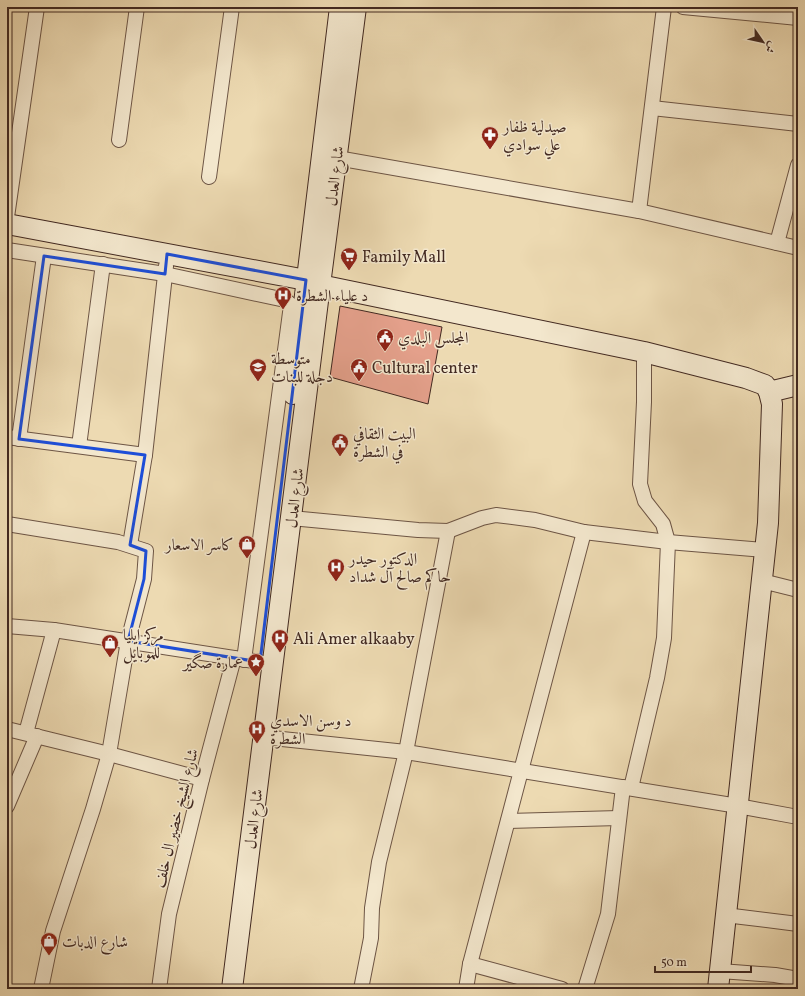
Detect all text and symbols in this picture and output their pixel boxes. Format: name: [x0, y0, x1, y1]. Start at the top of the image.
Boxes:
north arrow: [743, 22, 783, 62]
text: ش: [761, 38, 779, 56]
place label: صيدلية ظفار علي سوادي: [501, 117, 567, 160]
pharmacy icon: صيدلية ظفار علي سوادي: [480, 125, 500, 150]
street label: شارع العدل: [321, 145, 352, 208]
supermarket icon: Family Mall: [339, 246, 359, 271]
place label: Family Mall: [362, 247, 446, 269]
hospital icon: د علياء الشطرة: [273, 285, 293, 310]
place label: د علياء الشطرة: [296, 286, 368, 308]
public building icon: المجلس البلدي: [375, 327, 395, 352]
place label: المجلس البلدي: [398, 328, 468, 350]
place label: متوسطة دجلة للبنات: [271, 349, 333, 389]
school or university icon: متوسطة دجلة للبنات: [248, 357, 268, 382]
public building icon: Cultural center: [349, 357, 369, 382]
place label: Cultural center: [372, 358, 478, 380]
place label: البيت الثقافي في الشطرة: [353, 424, 416, 464]
public building icon: البيت الثقافي في الشطرة: [330, 432, 350, 457]
street label: شارع العدل: [281, 467, 312, 530]
shop icon: كاسر الاسعار: [237, 534, 257, 559]
place label: كاسر الاسعار: [163, 535, 234, 557]
place label: الدكتور حيدر حاكم صالح آل شداد: [347, 549, 451, 591]
hospital icon: الدكتور حيدر حاكم صالح آل شداد: [326, 557, 346, 582]
place label: مركز ايليا للموبايل: [123, 625, 164, 665]
hospital icon: Ali Amer alkaaby: [270, 628, 290, 653]
place label: Ali Amer alkaaby: [293, 629, 415, 651]
shop icon: مركز ايليا للموبايل: [100, 633, 120, 658]
place label: عمارة صگير: [181, 652, 243, 675]
place icon: عمارة صگير: [246, 652, 266, 677]
place label: د وسن الاسدي الشطرة: [270, 711, 352, 751]
hospital icon: د وسن الاسدي الشطرة: [247, 719, 267, 744]
street label: شارع الشيخ خضير ال خلف: [149, 746, 207, 891]
street label: شارع العدل: [240, 788, 271, 851]
shop icon: شارع الدبات: [39, 931, 59, 956]
place label: شارع الدبات: [62, 932, 128, 955]
scale bar: [655, 948, 751, 974]
text: 50 m: [661, 955, 687, 971]

